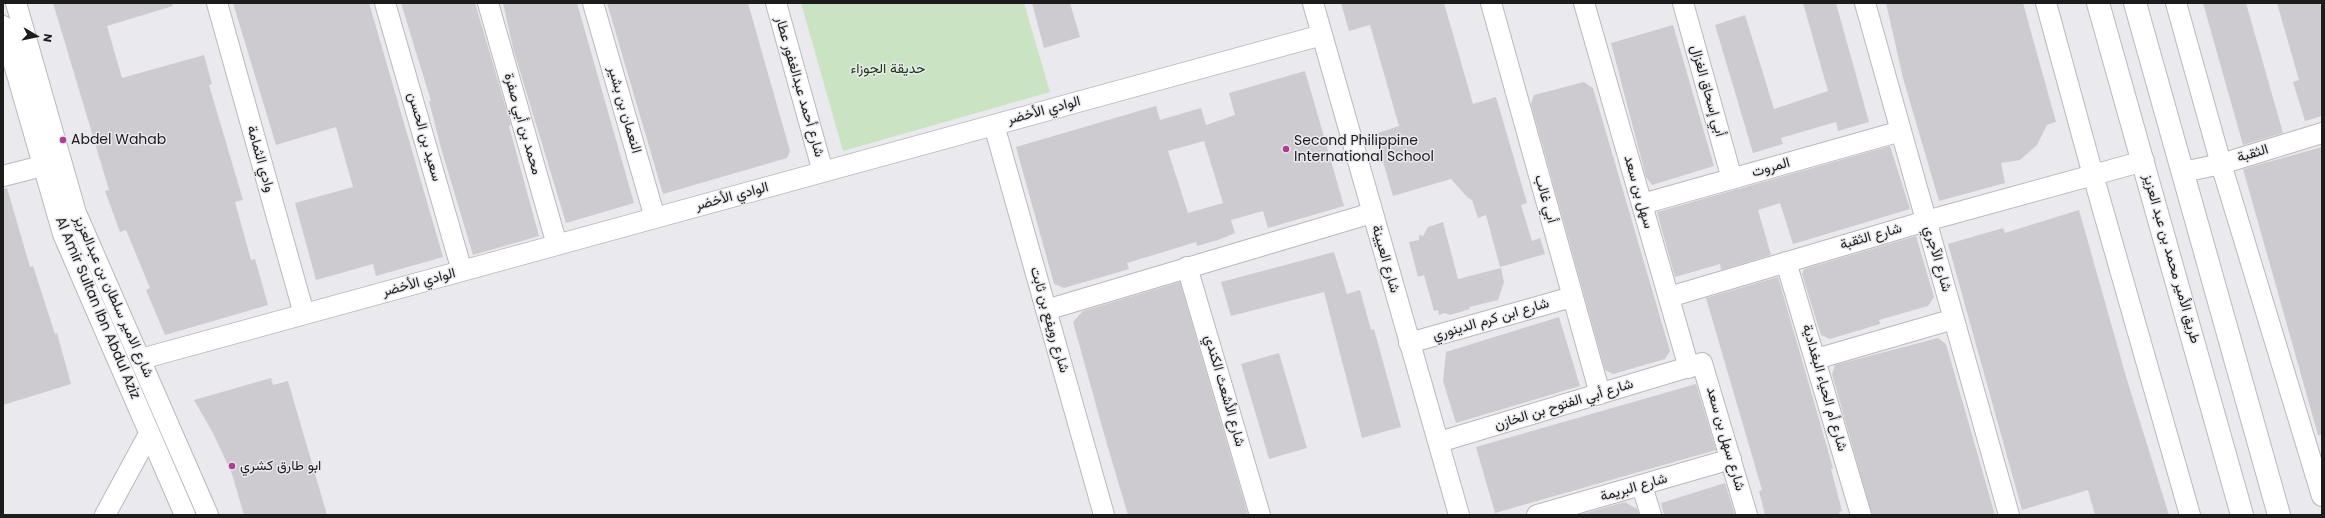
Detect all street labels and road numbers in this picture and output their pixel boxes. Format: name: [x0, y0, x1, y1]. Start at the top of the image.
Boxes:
street label: شارع أحمد عبدالغفور عطار: [771, 15, 827, 159]
street label: أبي إسحاق الغزال: [1686, 43, 1728, 139]
street label: النعمان بن بشير: [604, 65, 644, 155]
street label: محمد بن أبي صفرة: [499, 71, 545, 177]
street label: سعيد بن الحسن: [403, 90, 445, 184]
street label: الوادي الأخضر: [1006, 93, 1082, 129]
street label: وادي الثمامة: [242, 124, 278, 194]
street label: الثقبة: [2235, 141, 2271, 167]
street label: سهل بن سعد: [1620, 153, 1656, 231]
street label: المروت: [1750, 155, 1792, 181]
street label: طريق الأمير محمد بن عبد العزيز: [2139, 172, 2203, 346]
street label: أبي غالب: [1530, 173, 1560, 225]
street label: الوادي الأخضر: [694, 179, 770, 215]
street label: شارع الامير سلطان بن عبدالعزيز: [70, 213, 156, 381]
street label: Al Amir Sultan Ibn Abdul Aziz: [51, 214, 143, 402]
street label: شارع الثقبة: [1838, 220, 1904, 254]
street label: شارع العيينة: [1367, 223, 1403, 295]
street label: شارع الآجري: [1920, 224, 1954, 294]
street label: الوادي الأخضر: [381, 265, 457, 301]
street label: شارع رويفع بن ثابت: [1026, 265, 1072, 375]
street label: شارع ابن كرم الدينوري: [1431, 295, 1551, 345]
street label: شارع أم الحياء البغدادية: [1798, 323, 1850, 453]
street label: شارع الأشعث الكندي: [1200, 333, 1248, 449]
street label: شارع أبي الفتوح بن الخازن: [1493, 376, 1635, 434]
street label: شارع سهل بن سعد: [1702, 385, 1748, 493]
street label: شارع البريمة: [1598, 470, 1670, 506]

